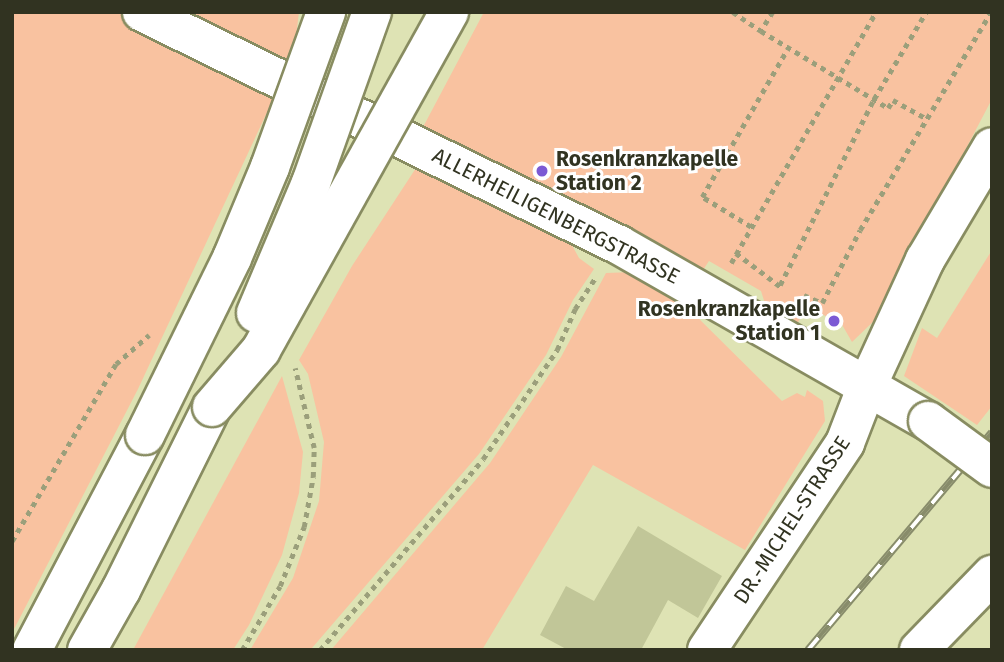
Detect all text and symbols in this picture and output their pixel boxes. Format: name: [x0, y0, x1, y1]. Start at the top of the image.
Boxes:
street label: ALLERHEILIGENBERGSTRASSE: [428, 143, 684, 289]
place label: Rosenkranzkapelle Station 2: [556, 146, 738, 196]
marker: Rosenkranzkapelle Station 2: [534, 163, 550, 179]
place label: Rosenkranzkapelle Station 1: [638, 296, 820, 346]
marker: Rosenkranzkapelle Station 1: [826, 313, 842, 329]
street label: DR.-MICHEL-STRASSE: [728, 431, 856, 609]

